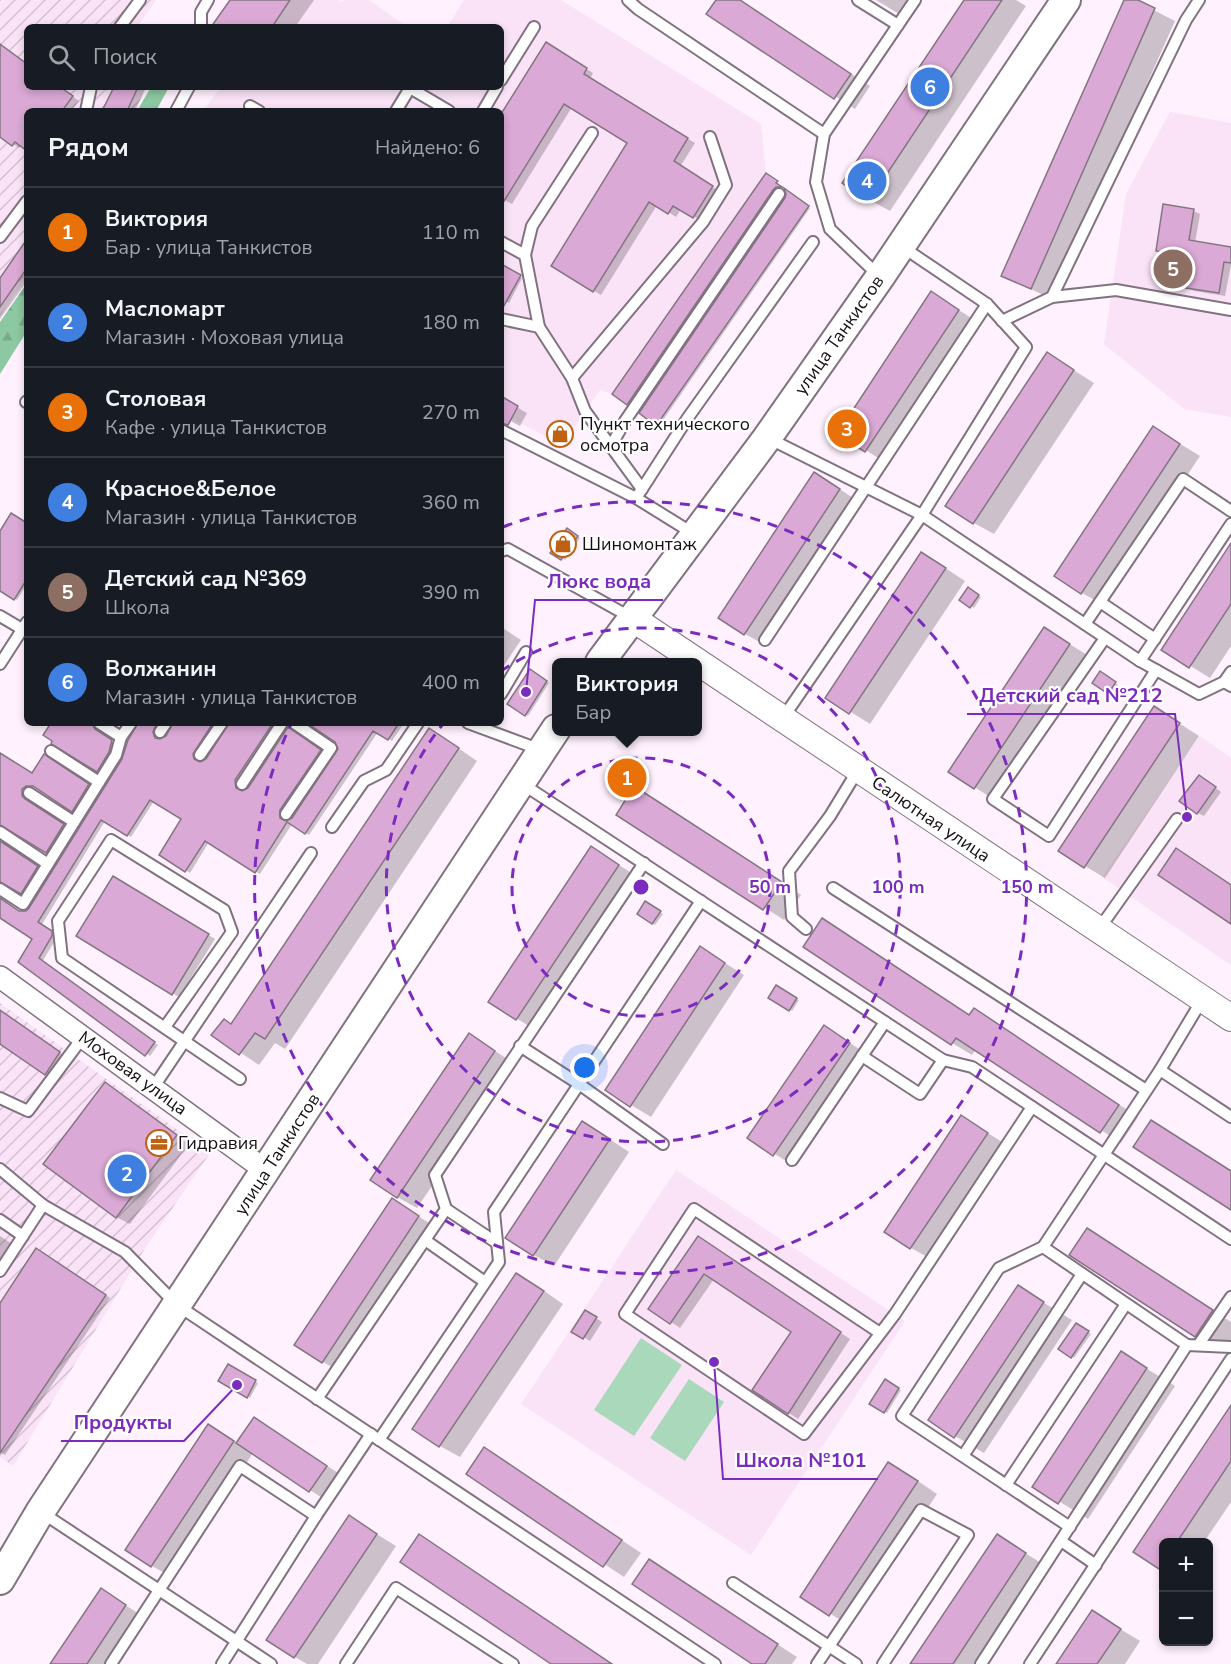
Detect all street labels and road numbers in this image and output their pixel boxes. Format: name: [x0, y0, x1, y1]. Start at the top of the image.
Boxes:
street label: улица Танкистов: [789, 270, 889, 400]
street label: Салютная улица: [867, 770, 995, 868]
street label: Моховая улица: [74, 1025, 192, 1121]
street label: улица Танкистов: [229, 1088, 326, 1220]

